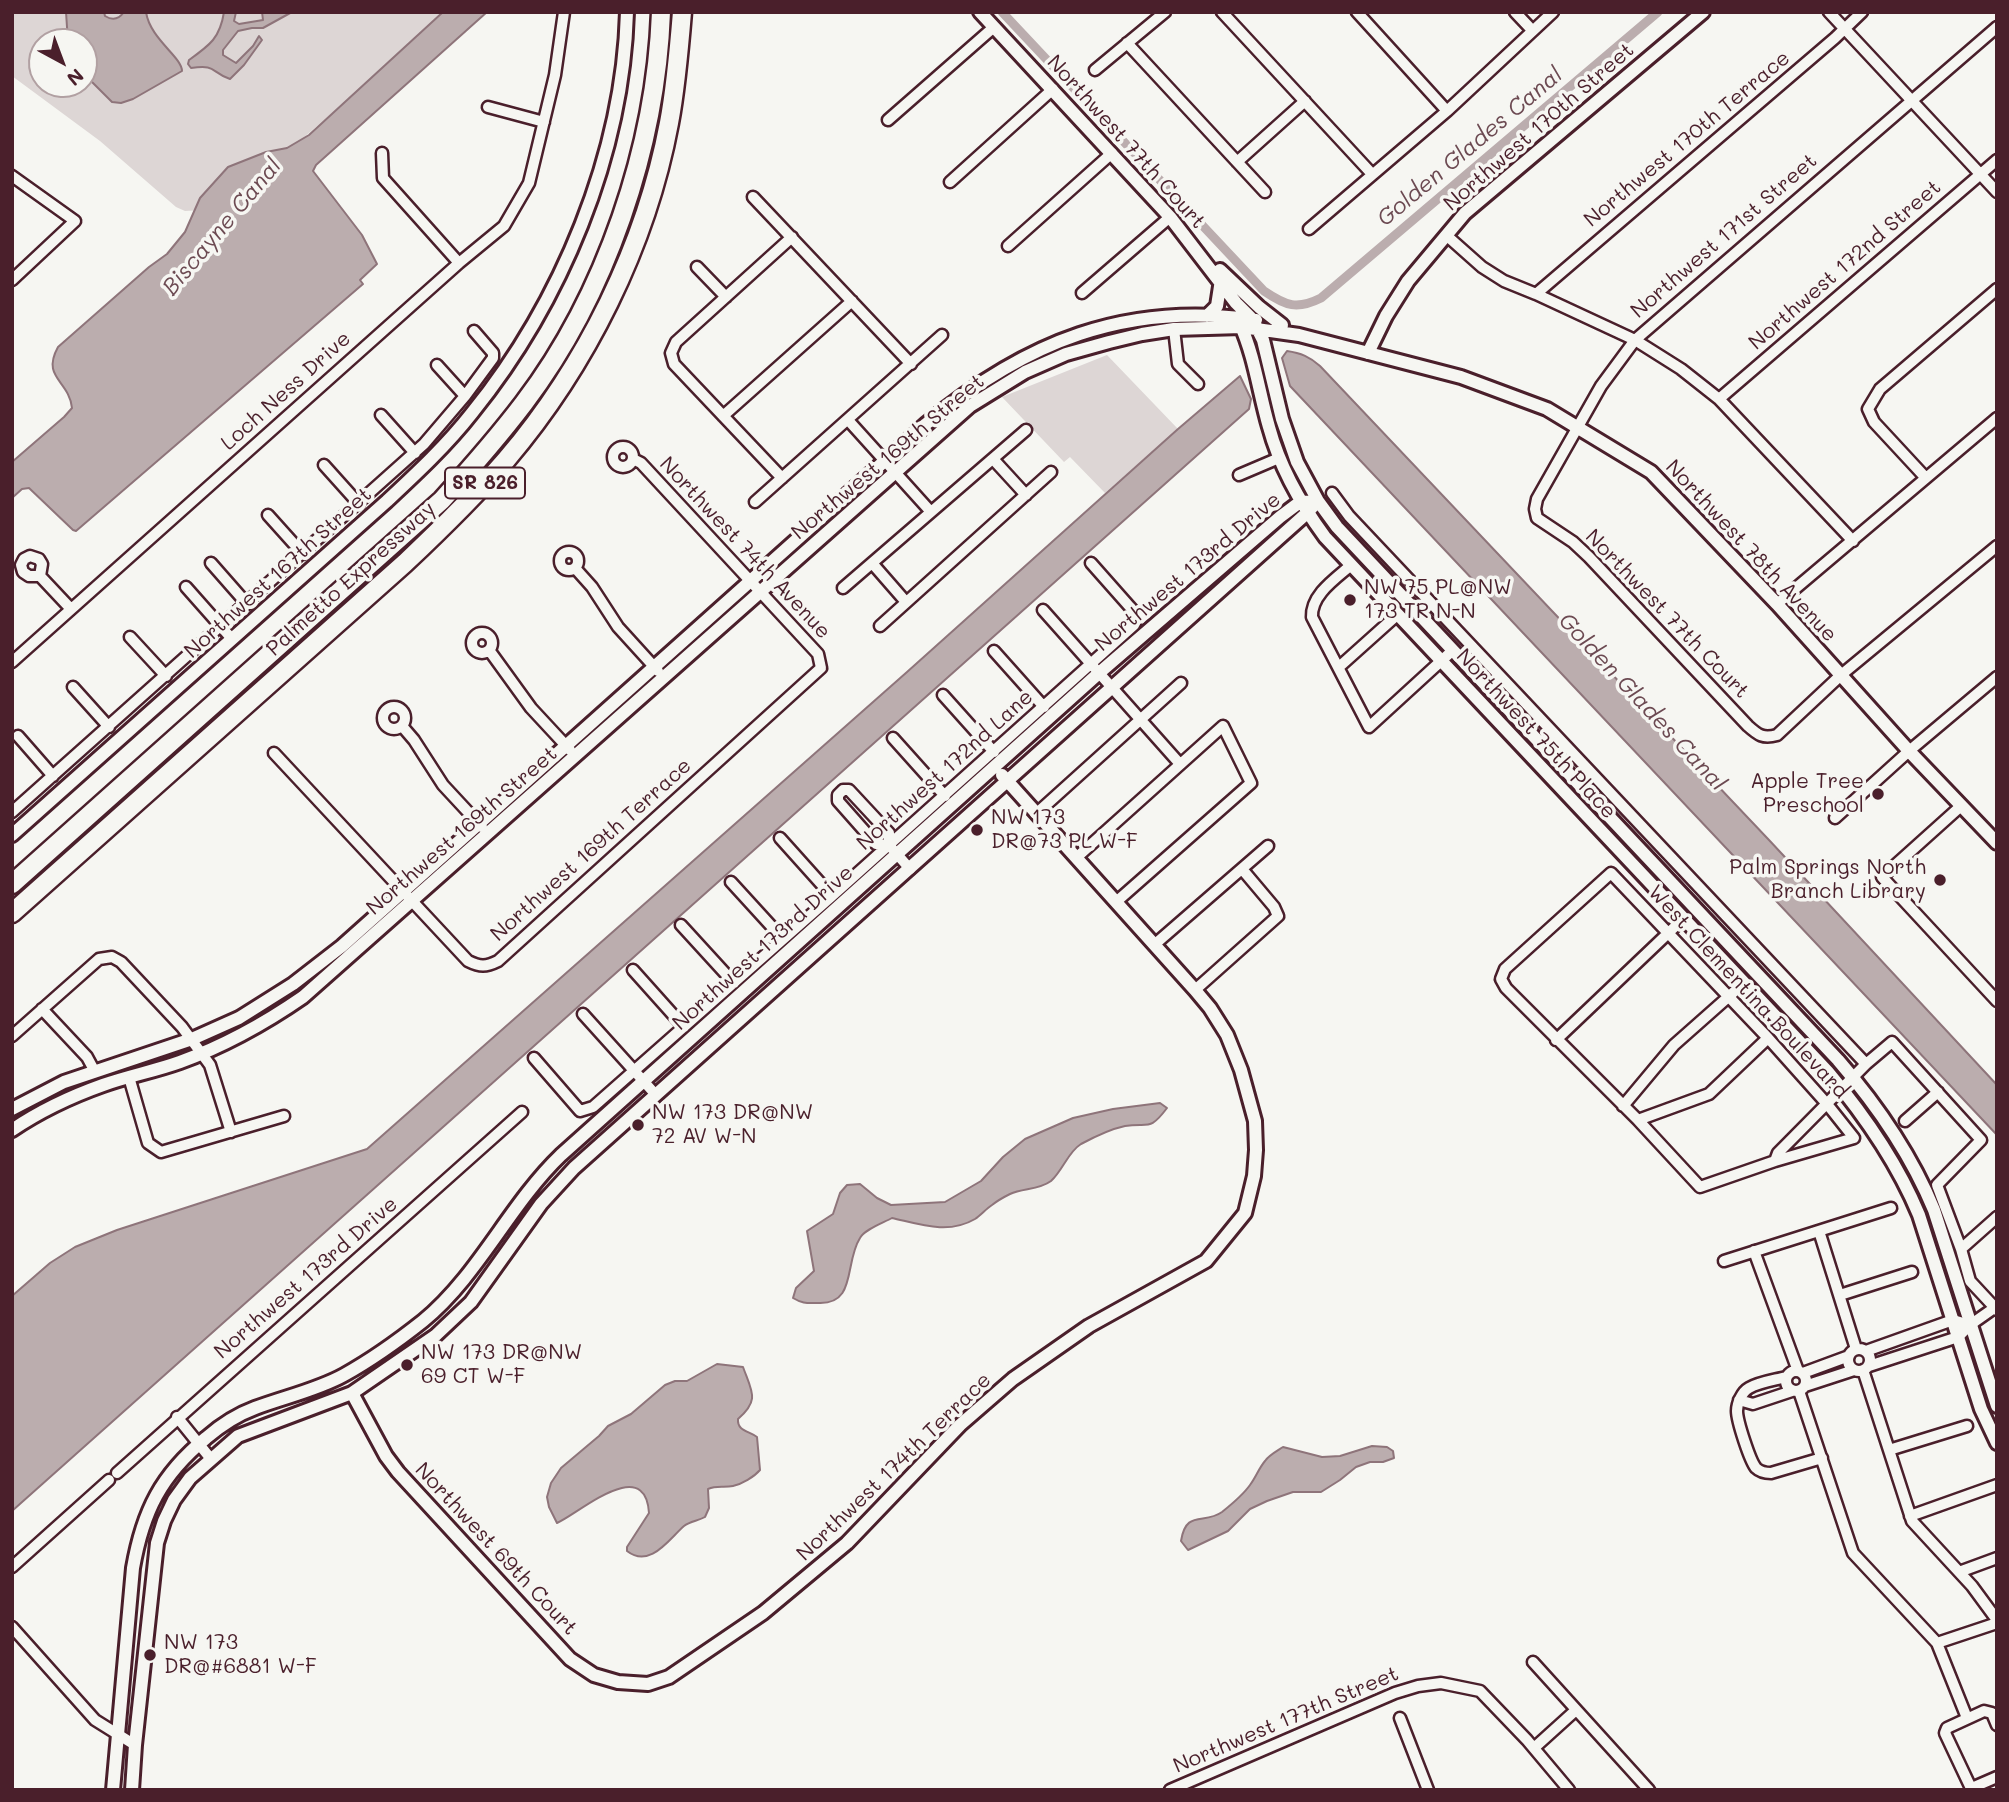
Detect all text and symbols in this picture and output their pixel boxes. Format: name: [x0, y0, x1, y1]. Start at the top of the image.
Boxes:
north arrow: [28, 28, 98, 98]
street label: Northwest 170th Street: [1439, 38, 1639, 216]
street label: Northwest 170th Terrace: [1579, 45, 1795, 233]
street label: Northwest 77th Court: [1041, 50, 1211, 234]
water label: Golden Glades Canal: [1372, 61, 1568, 233]
text: N: [62, 64, 89, 92]
street label: Northwest 171st Street: [1626, 148, 1822, 324]
water label: Biscayne Canal: [157, 153, 287, 301]
street label: Northwest 172nd Street: [1744, 175, 1946, 355]
street label: Loch Ness Drive: [216, 326, 356, 456]
street label: Northwest 169th Street: [786, 369, 990, 545]
street label: Northwest 74th Avenue: [654, 452, 836, 644]
street label: Northwest 78th Avenue: [1660, 455, 1842, 647]
road number: SR 826: [445, 468, 525, 498]
street label: Northwest 167th Street: [179, 482, 377, 664]
street label: Northwest 173rd Drive: [1090, 487, 1286, 657]
street label: Palmetto Expressway: [261, 497, 441, 661]
street label: Northwest 77th Court: [1580, 524, 1754, 704]
place label: NW 75 PL@NW 173 TR N-N: [1364, 575, 1512, 625]
marker: NW 75 PL@NW 173 TR N-N: [1342, 592, 1358, 608]
water label: Golden Glades Canal: [1552, 607, 1732, 797]
street label: Northwest 75th Place: [1451, 644, 1621, 824]
street label: Northwest 172nd Lane: [852, 684, 1038, 856]
street label: Northwest 169th Street: [362, 741, 562, 921]
street label: Northwest 169th Terrace: [485, 753, 697, 947]
place label: Apple Tree Preschool: [1750, 769, 1864, 819]
marker: Apple Tree Preschool: [1870, 786, 1886, 802]
place label: NW 173 DR@73 PL W-F: [991, 805, 1138, 855]
marker: NW 173 DR@73 PL W-F: [969, 822, 985, 838]
place label: Palm Springs North Branch Library: [1729, 855, 1926, 905]
street label: Northwest 173rd Drive: [667, 860, 859, 1036]
marker: Palm Springs North Branch Library: [1932, 872, 1948, 888]
street label: West Clementina Boulevard: [1642, 880, 1854, 1104]
place label: NW 173 DR@NW 72 AV W-N: [652, 1100, 813, 1150]
marker: NW 173 DR@NW 72 AV W-N: [630, 1117, 646, 1133]
street label: Northwest 173rd Drive: [209, 1192, 403, 1364]
place label: NW 173 DR@NW 69 CT W-F: [421, 1340, 582, 1390]
marker: NW 173 DR@NW 69 CT W-F: [399, 1357, 415, 1373]
street label: Northwest 174th Terrace: [792, 1367, 996, 1567]
street label: Northwest 69th Court: [409, 1458, 583, 1640]
place label: NW 173 DR@#6881 W-F: [164, 1630, 317, 1680]
marker: NW 173 DR@#6881 W-F: [142, 1647, 158, 1663]
street label: Northwest 177th Street: [1170, 1661, 1402, 1779]

